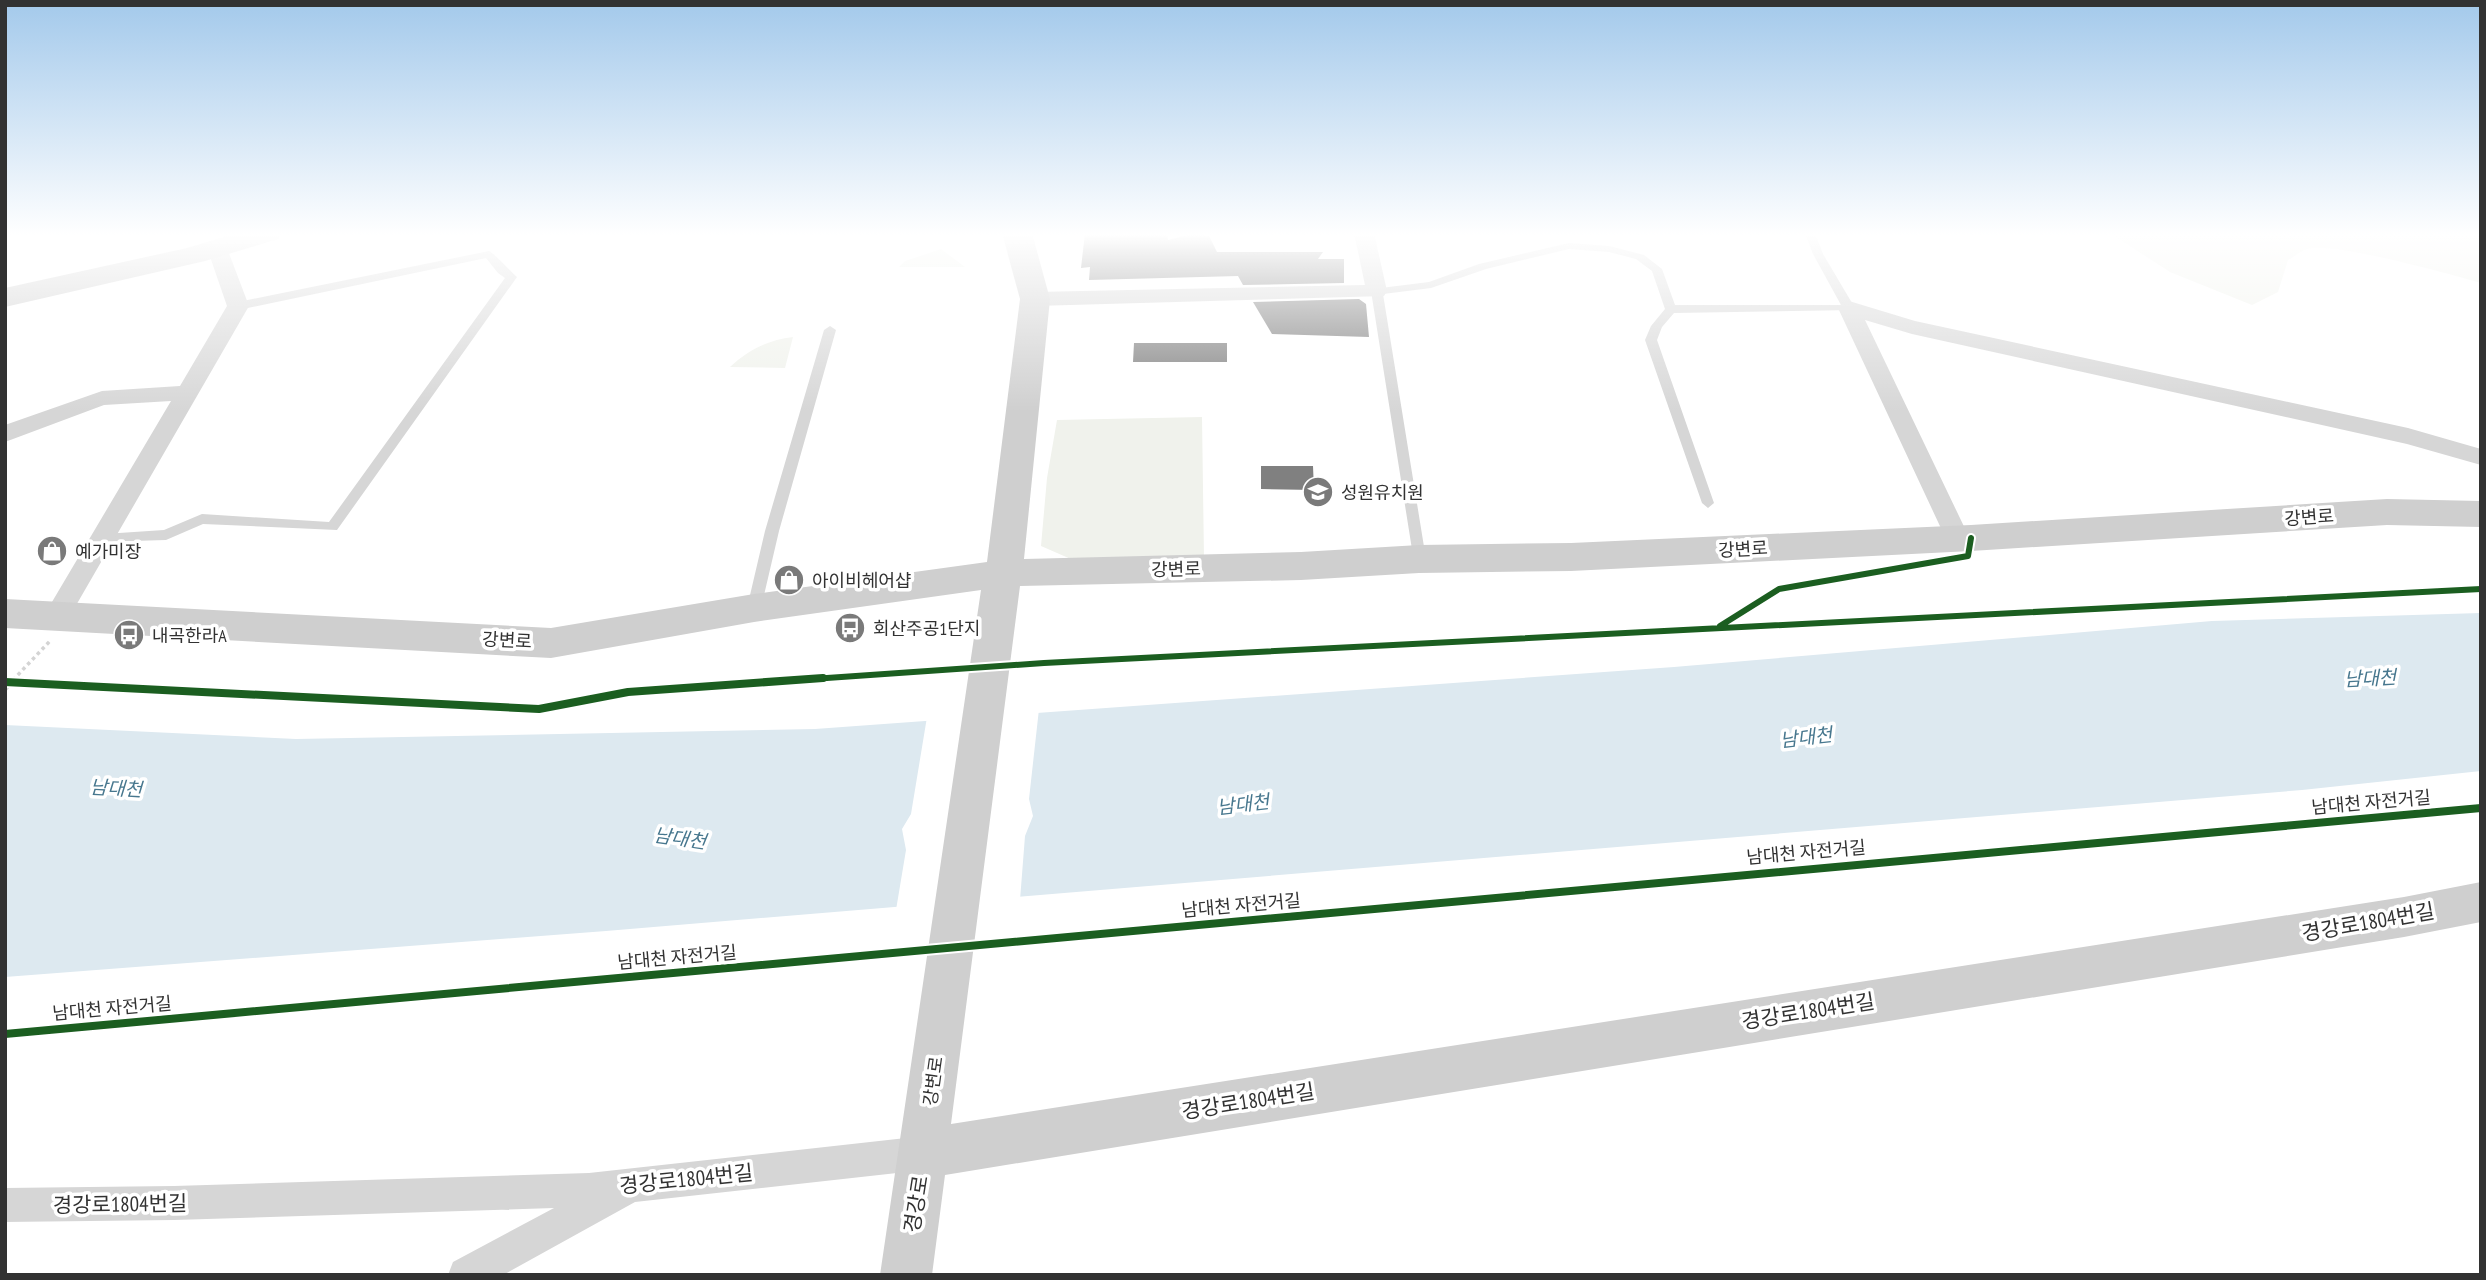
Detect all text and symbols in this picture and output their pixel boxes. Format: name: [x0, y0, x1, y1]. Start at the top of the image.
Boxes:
school or university icon: 성원유치원: [1301, 475, 1335, 509]
place label: 성원유치원: [1341, 481, 1424, 504]
street label: 강변로: [2283, 504, 2335, 530]
shop icon: 예가미장: [35, 534, 69, 568]
street label: 강변로: [1718, 536, 1768, 562]
place label: 예가미장: [75, 540, 141, 563]
street label: 강변로: [1151, 557, 1201, 581]
shop icon: 아이비헤어샵: [772, 563, 806, 597]
place label: 아이비헤어샵: [812, 569, 911, 592]
bus stop icon: 회산주공1단지: [833, 611, 867, 645]
place label: 회산주공1단지: [873, 617, 980, 640]
bus stop icon: 내곡한라A: [112, 618, 146, 652]
place label: 내곡한라A: [152, 624, 227, 647]
street label: 강변로: [482, 627, 532, 653]
water label: 남대천: [2343, 665, 2398, 691]
water label: 남대천: [1779, 722, 1835, 752]
water label: 남대천: [89, 775, 144, 801]
street label: 남대천 자전거길: [2310, 785, 2432, 819]
water label: 남대천: [1216, 789, 1272, 819]
water label: 남대천: [652, 822, 709, 854]
street label: 남대천 자전거길: [1745, 835, 1867, 869]
street label: 남대천 자전거길: [1180, 888, 1302, 922]
street label: 경강로1804번길: [2299, 897, 2437, 947]
street label: 남대천 자전거길: [616, 940, 738, 974]
street label: 경강로1804번길: [1740, 987, 1876, 1035]
street label: 남대천 자전거길: [51, 991, 173, 1025]
street label: 강변로: [918, 1055, 948, 1107]
street label: 경강로1804번길: [1180, 1077, 1316, 1125]
street label: 경강로1804번길: [618, 1159, 754, 1199]
street label: 경강로: [898, 1173, 934, 1235]
street label: 경강로1804번길: [53, 1189, 187, 1219]

